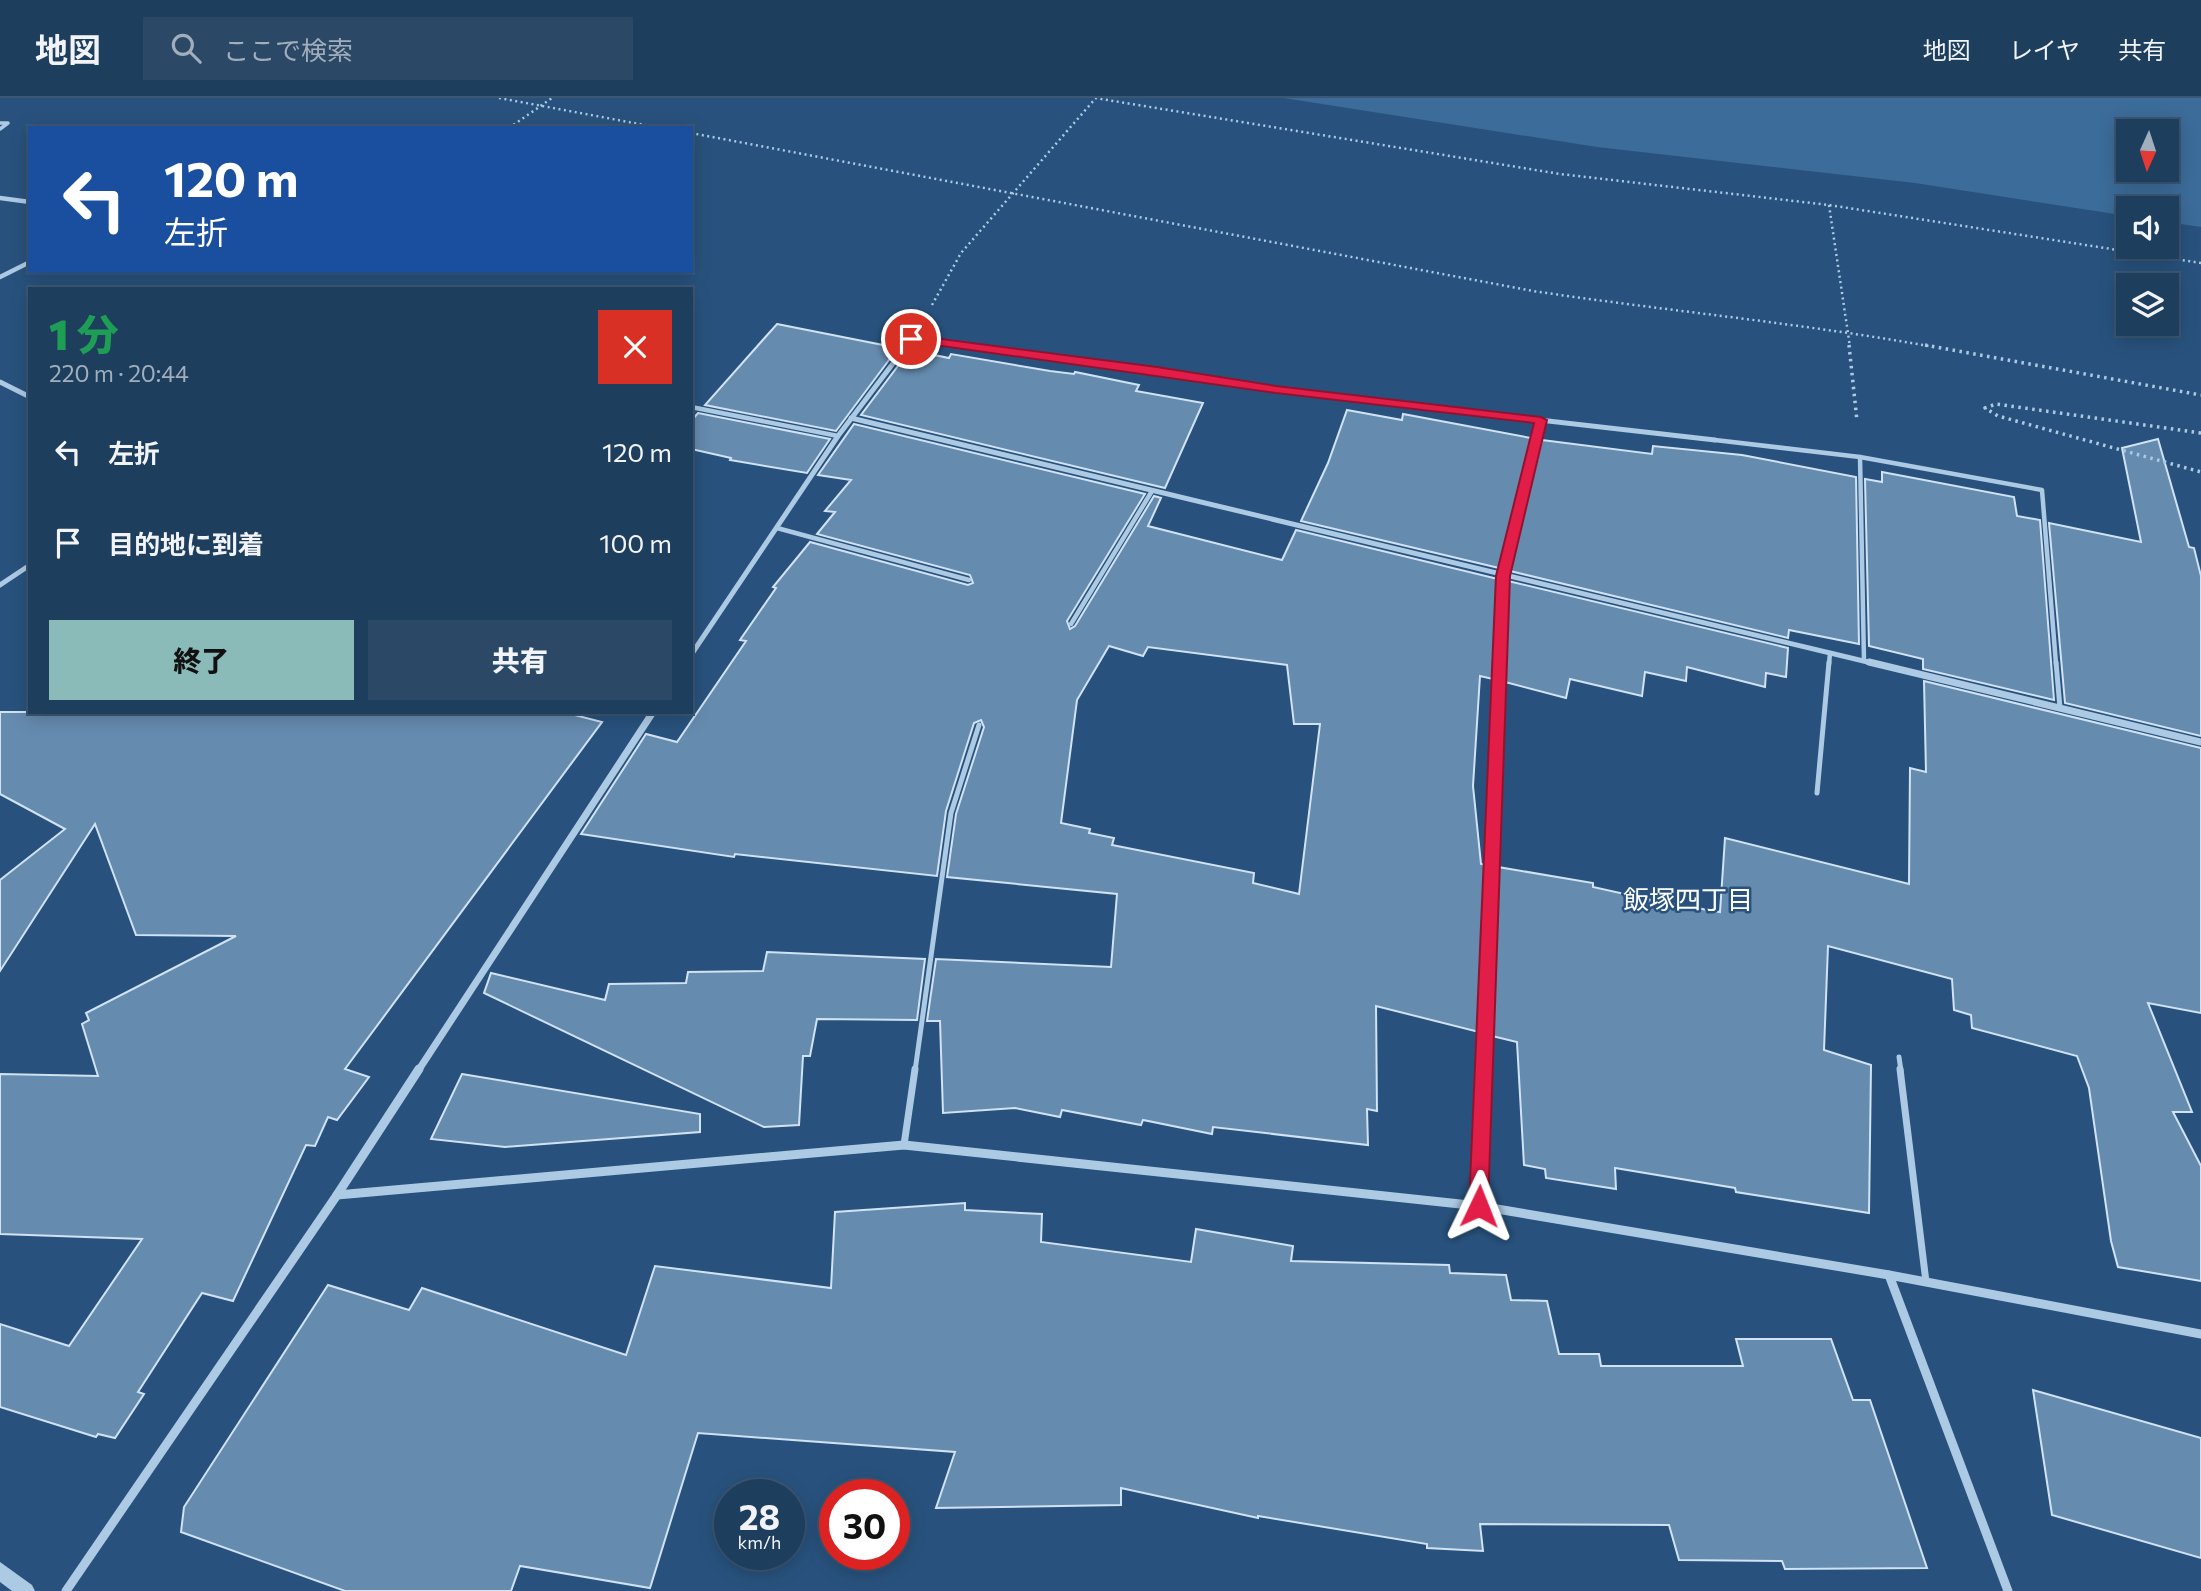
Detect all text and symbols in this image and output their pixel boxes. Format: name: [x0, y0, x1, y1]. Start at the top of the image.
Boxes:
search box: [143, 17, 633, 80]
text: 地図: [35, 28, 101, 69]
icon: search: [167, 29, 205, 67]
text: ここで検索: [223, 34, 353, 65]
text: 地図: [1923, 35, 1971, 64]
text: レイヤ: [2009, 35, 2080, 64]
text: 共有: [2118, 35, 2166, 64]
north arrow: [2116, 119, 2179, 182]
map controls: [2116, 119, 2179, 336]
text: 120 m: [164, 147, 298, 207]
icon: left: [49, 154, 140, 245]
button: sound: [2116, 196, 2179, 259]
text: 左折: [164, 211, 228, 251]
button: layers: [2116, 273, 2179, 336]
text: 1 分: [49, 307, 119, 359]
pin: [881, 309, 941, 369]
button: close: [598, 310, 672, 384]
icon: arrive: [892, 320, 930, 358]
text: 220 m · 20:44: [49, 359, 189, 387]
icon: left: [49, 433, 87, 471]
text: 120 m: [602, 436, 672, 467]
text: 左折: [108, 437, 160, 468]
icon: arrive: [49, 524, 87, 562]
text: 100 m: [599, 527, 672, 558]
text: 目的地に到着: [108, 528, 264, 559]
button: 終了: [49, 620, 354, 700]
button: 共有: [368, 620, 672, 700]
district label: 飯塚四丁目: [1623, 883, 1753, 914]
position arrow: [1442, 1169, 1516, 1243]
speed limit sign: 30: [819, 1479, 910, 1570]
text: 28: [739, 1494, 780, 1537]
text: km/h: [738, 1531, 781, 1553]

